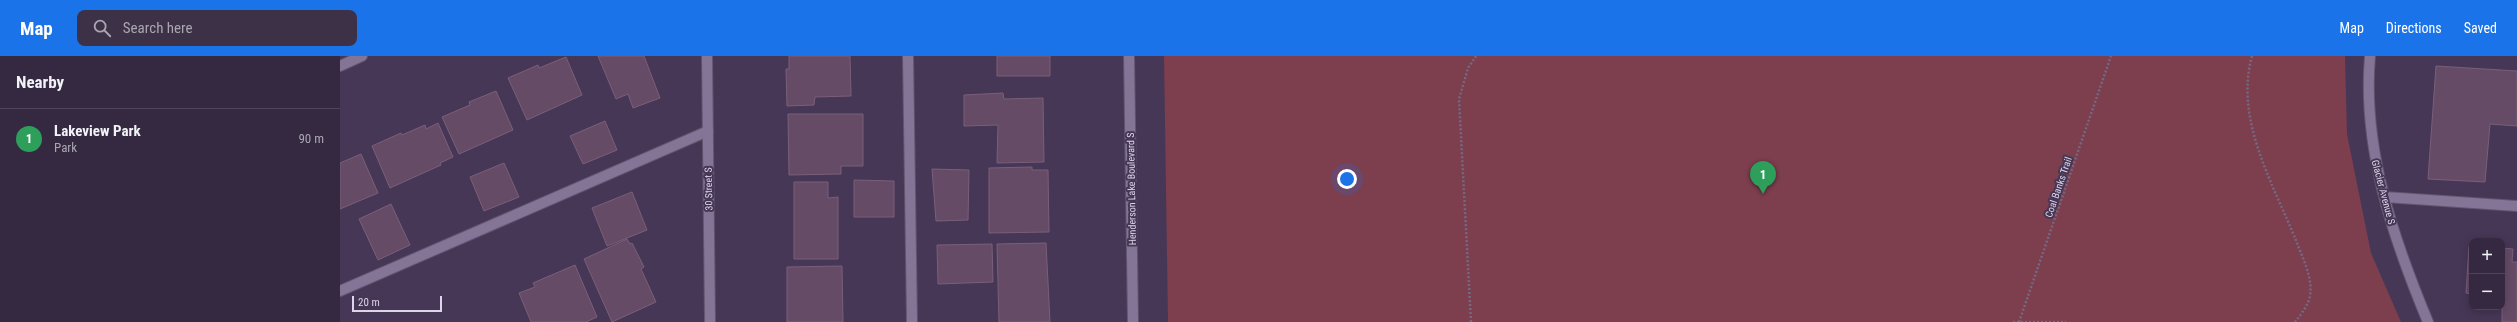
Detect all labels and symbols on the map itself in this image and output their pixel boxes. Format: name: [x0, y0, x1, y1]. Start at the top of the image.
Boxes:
street label: Henderson Lake Boulevard S: [1125, 133, 1138, 245]
street label: Coal Banks Trail: [2043, 155, 2074, 219]
street label: Glacier Avenue S: [2370, 159, 2397, 226]
pin: 1: [1750, 161, 1776, 194]
street label: 30 Street S: [703, 167, 714, 211]
your location: [1337, 169, 1357, 189]
scale bar: [352, 294, 442, 313]

